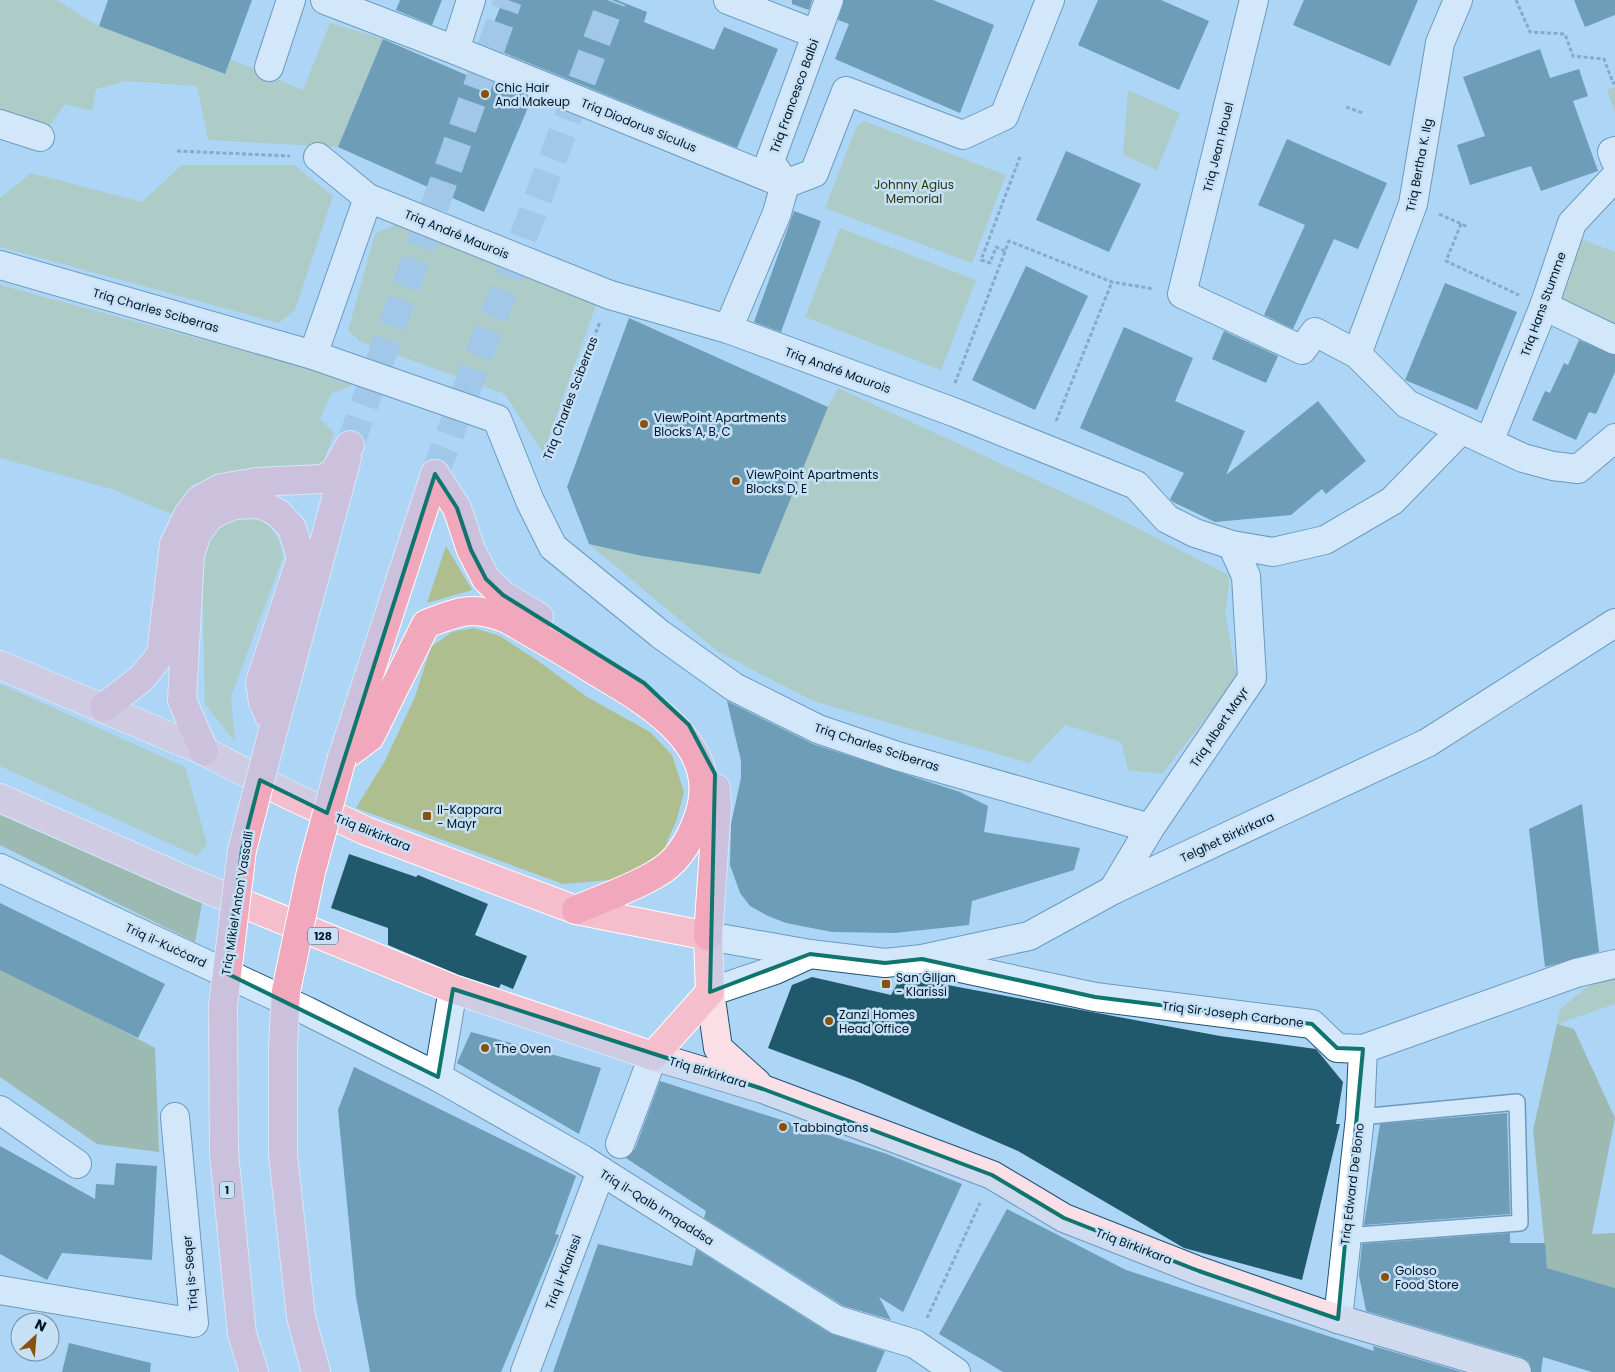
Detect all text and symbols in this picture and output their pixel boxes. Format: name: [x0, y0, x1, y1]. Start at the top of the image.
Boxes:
street label: Triq Francesco Balbi: [765, 37, 823, 155]
place label: Chic Hair And Makeup: [495, 79, 570, 110]
marker: Chic Hair And Makeup: [479, 88, 491, 100]
street label: Triq Diodorus Siculus: [579, 94, 699, 156]
street label: Triq Jean Houel: [1199, 100, 1237, 194]
street label: Triq Bertha K. Ilg: [1402, 117, 1436, 213]
park label: Johnny Agius Memorial: [874, 176, 954, 207]
street label: Triq André Maurois: [402, 205, 512, 263]
street label: Triq Hans Stumme: [1516, 249, 1570, 359]
street label: Triq Charles Sciberras: [91, 284, 221, 336]
street label: Triq Charles Sciberras: [539, 334, 601, 462]
street label: Triq André Maurois: [783, 343, 893, 397]
place label: ViewPoint Apartments Blocks A, B, C: [654, 409, 786, 440]
marker: ViewPoint Apartments Blocks A, B, C: [638, 418, 650, 430]
place label: ViewPoint Apartments Blocks D, E: [746, 466, 878, 497]
marker: ViewPoint Apartments Blocks D, E: [730, 475, 742, 487]
street label: Triq Albert Mayr: [1186, 683, 1252, 771]
street label: Triq Charles Sciberras: [812, 719, 942, 775]
place label: Il-Kappara - Mayr: [437, 801, 502, 832]
street label: Telgħet Birkirkara: [1177, 808, 1277, 866]
street label: Triq Birkirkara: [332, 809, 414, 855]
marker: Il-Kappara - Mayr: [421, 810, 433, 822]
street label: Triq Mikiel Anton Vassalli: [217, 830, 257, 976]
street label: Triq il-Kuċċard: [123, 919, 209, 971]
road number: 128: [308, 928, 338, 944]
place label: San Ġiljan - Klarissi: [896, 969, 956, 1000]
marker: San Ġiljan - Klarissi: [880, 978, 892, 990]
street label: Triq Sir Joseph Carbone: [1161, 997, 1305, 1031]
place label: Zanzi Homes Head Office: [839, 1006, 915, 1037]
marker: Zanzi Homes Head Office: [823, 1015, 835, 1027]
place label: The Oven: [495, 1040, 551, 1057]
marker: The Oven: [479, 1042, 491, 1054]
street label: Triq Birkirkara: [667, 1052, 749, 1092]
place label: Tabbingtons: [793, 1119, 869, 1136]
marker: Tabbingtons: [777, 1121, 789, 1133]
street label: Triq Edward De Bono: [1336, 1122, 1368, 1246]
street label: Triq il-Qalb Imqaddsa: [597, 1165, 717, 1249]
road number: 1: [220, 1182, 234, 1198]
street label: Triq Birkirkara: [1093, 1224, 1175, 1268]
street label: Triq il-Klarissi: [541, 1232, 585, 1312]
street label: Triq is-Seqer: [178, 1234, 202, 1311]
place label: Goloso Food Store: [1395, 1262, 1459, 1293]
marker: Goloso Food Store: [1379, 1271, 1391, 1283]
north arrow: [10, 1312, 60, 1362]
text: N: [32, 1314, 50, 1337]

